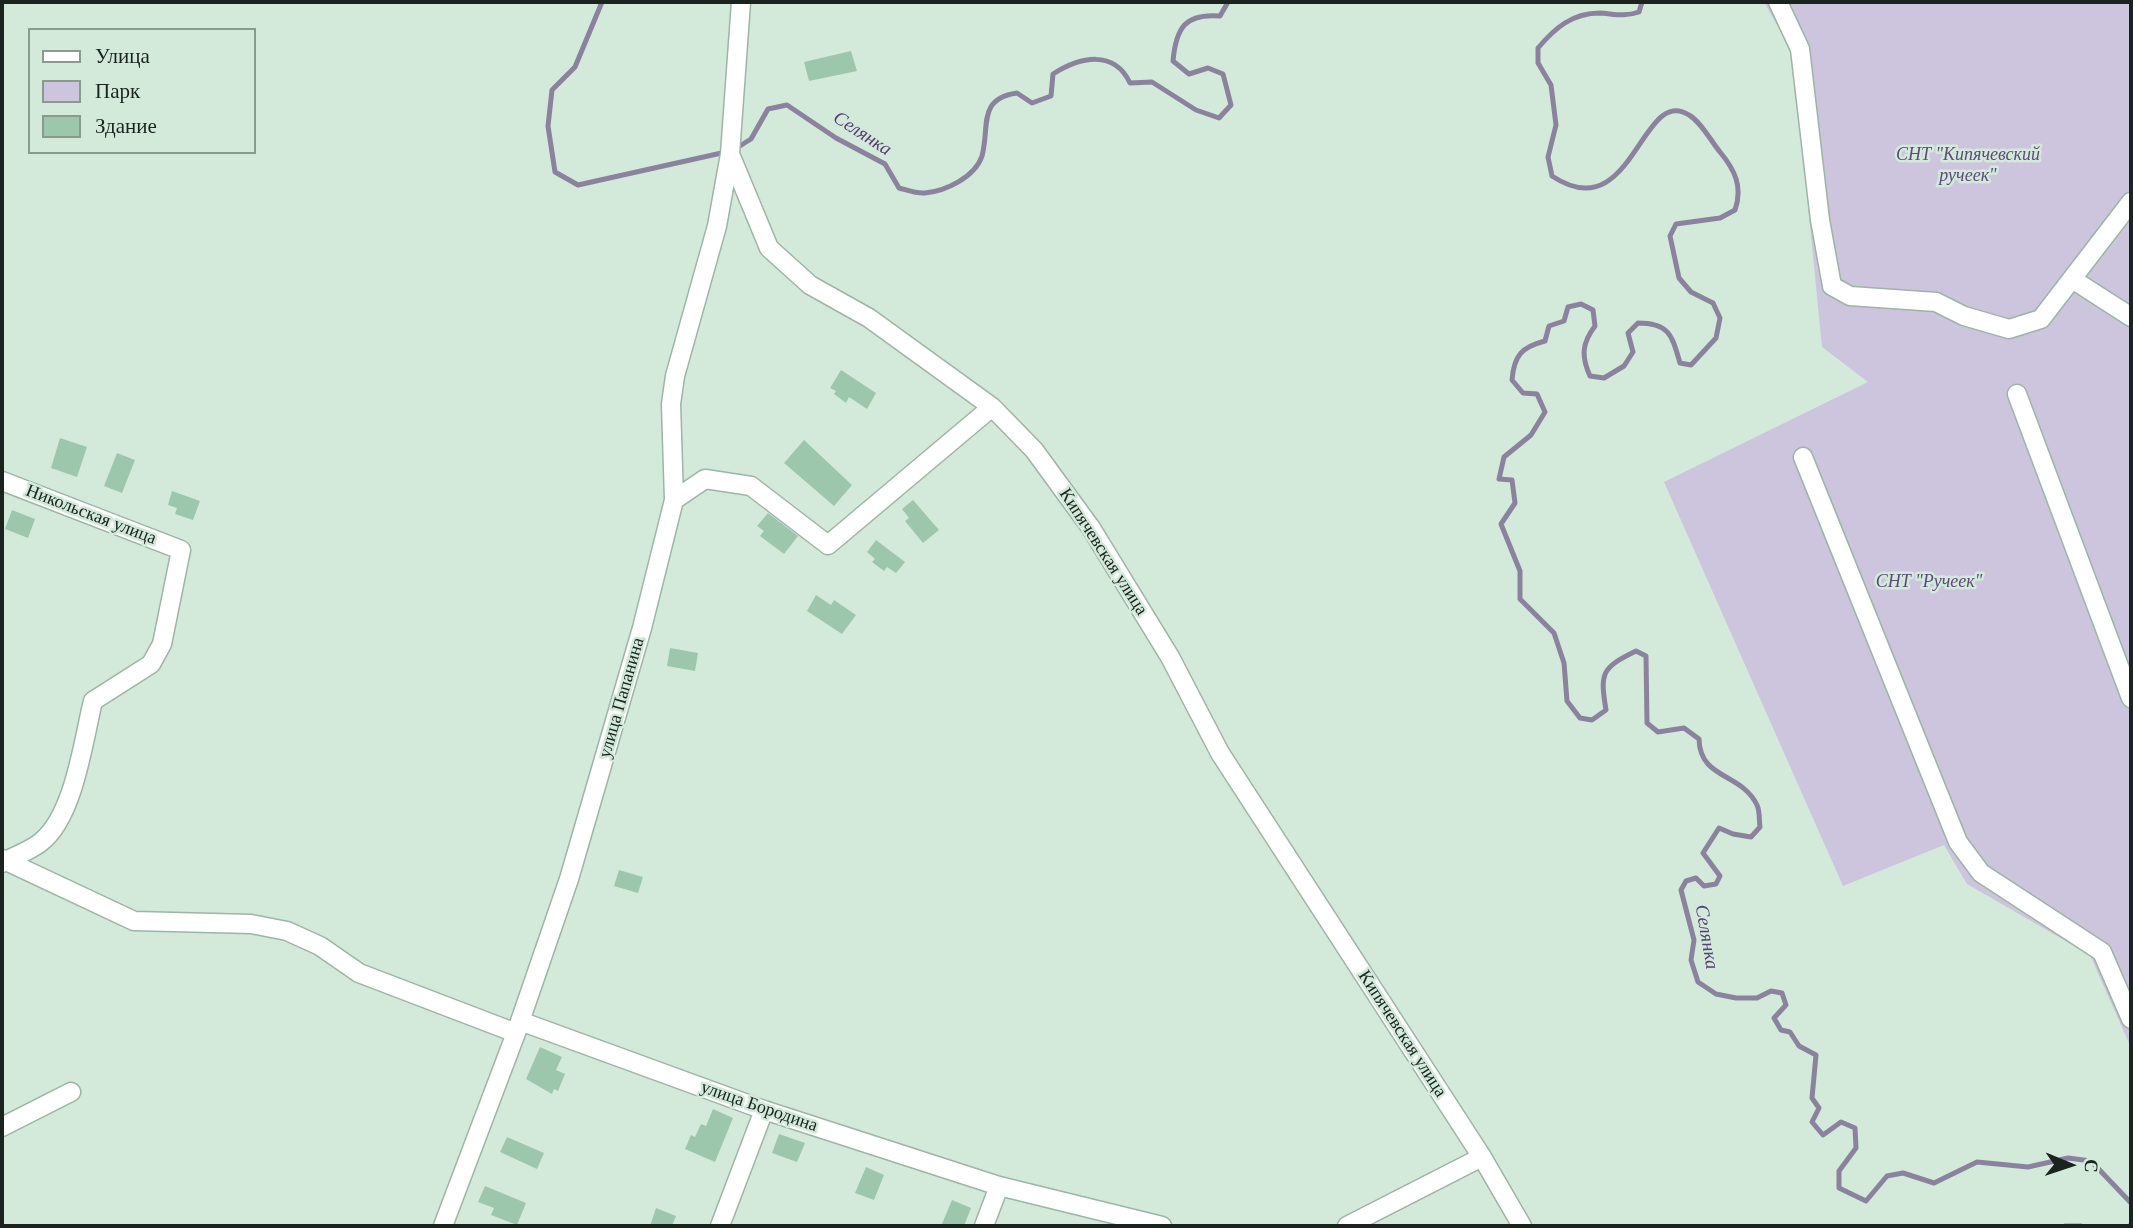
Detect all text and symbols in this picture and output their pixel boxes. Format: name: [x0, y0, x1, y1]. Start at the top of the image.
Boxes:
legend: [28, 28, 256, 154]
text: Улица: [95, 44, 150, 68]
text: Парк: [95, 79, 140, 103]
water label: Селянка: [828, 107, 896, 161]
text: Здание: [95, 114, 157, 138]
park label: СНТ "Кипячевский ручеек": [1896, 144, 2040, 186]
street label: Никольская улица: [23, 480, 159, 550]
street label: Кипячевская улица: [1054, 485, 1152, 619]
park label: СНТ "Ручеек": [1876, 571, 1982, 593]
street label: улица Папанина: [595, 635, 649, 761]
water label: Селянка: [1689, 903, 1723, 971]
street label: Кипячевская улица: [1353, 967, 1451, 1101]
street label: улица Бородина: [698, 1077, 820, 1137]
north arrow: [2035, 1130, 2105, 1200]
text: С: [2081, 1159, 2102, 1173]

